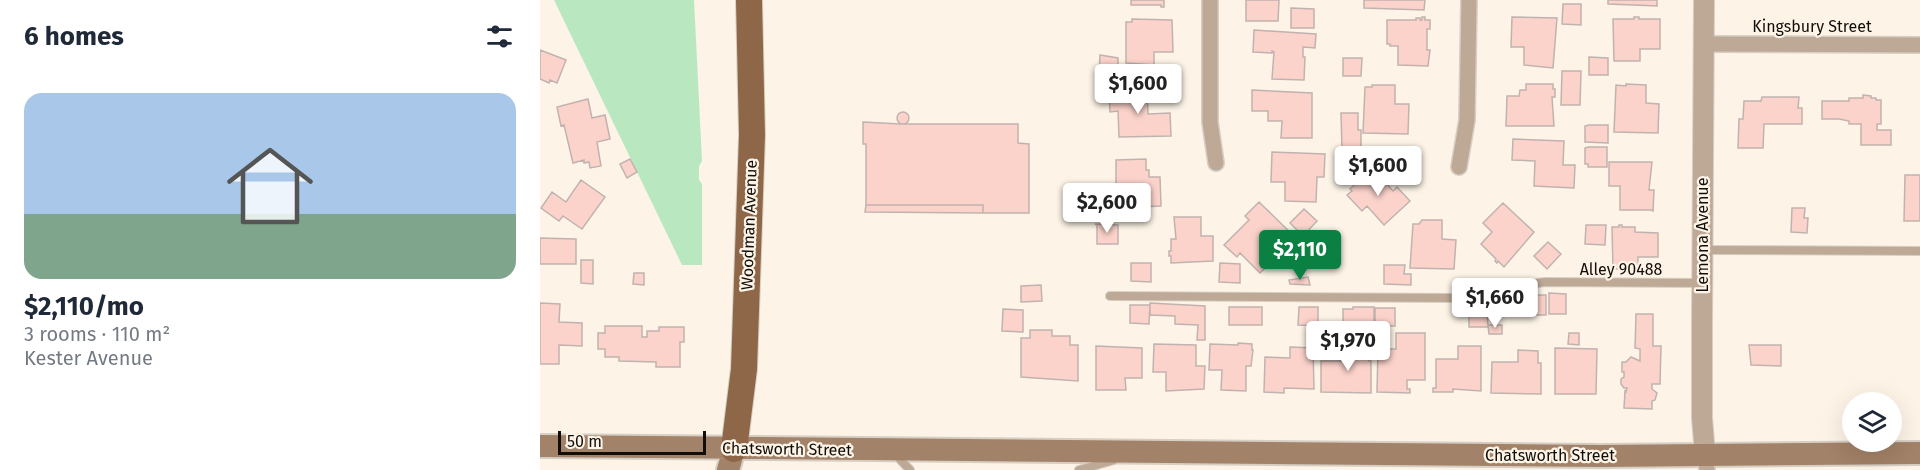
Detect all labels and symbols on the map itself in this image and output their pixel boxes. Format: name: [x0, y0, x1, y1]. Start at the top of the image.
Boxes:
street label: Kingsbury Street: [1752, 17, 1872, 36]
pin: $1,600: [1089, 64, 1187, 115]
pin: $1,600: [1329, 146, 1427, 197]
street label: Woodman Avenue: [737, 159, 761, 291]
street label: Lemona Avenue: [1693, 178, 1712, 292]
pin: $2,600: [1058, 183, 1156, 234]
pin: $2,110: [1251, 230, 1349, 281]
street label: Alley 90488: [1580, 260, 1663, 279]
pin: $1,660: [1446, 278, 1544, 329]
pin: $1,970: [1299, 321, 1397, 372]
scale bar: [558, 428, 706, 456]
street label: Chatsworth Street: [722, 438, 852, 460]
street label: Chatsworth Street: [1485, 446, 1615, 465]

